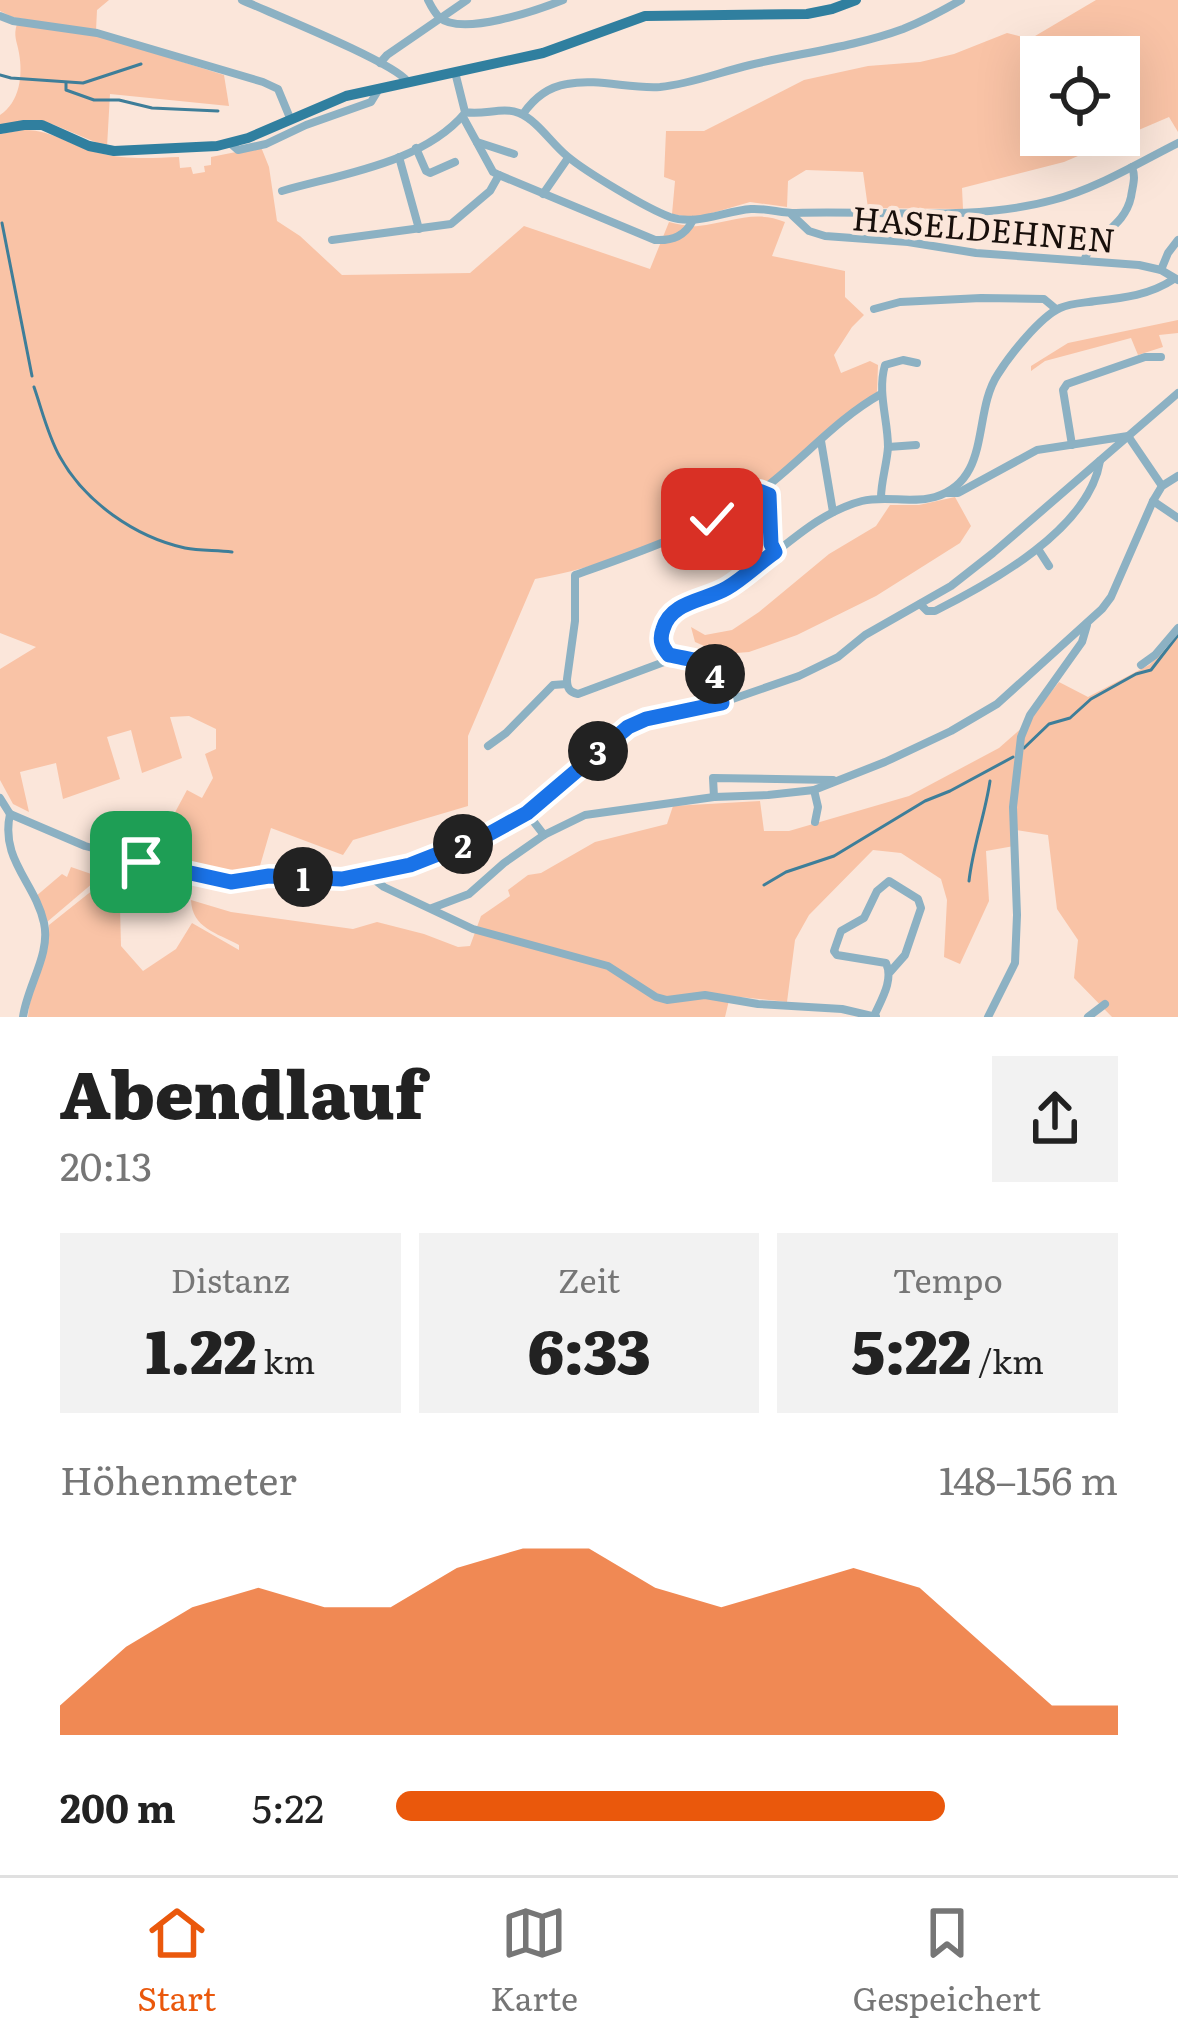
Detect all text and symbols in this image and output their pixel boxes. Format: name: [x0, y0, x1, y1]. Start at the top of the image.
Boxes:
map controls: [1020, 36, 1140, 156]
button: locate: [1020, 36, 1140, 156]
street label: HASELDEHNEN: [850, 191, 1118, 263]
pin: [661, 468, 763, 570]
icon: check: [679, 486, 745, 552]
pin: 4: [685, 644, 745, 704]
text: 4: [705, 649, 725, 698]
pin: 3: [568, 721, 628, 781]
text: 3: [589, 726, 607, 775]
pin: [90, 811, 192, 913]
pin: 2: [433, 814, 493, 874]
text: 2: [454, 819, 472, 868]
icon: arrive: [108, 829, 174, 895]
pin: 1: [273, 847, 333, 907]
text: 1: [296, 852, 310, 901]
text: Abendlauf: [60, 1041, 425, 1139]
button: share: [992, 1056, 1118, 1182]
text: 20:13: [60, 1135, 152, 1193]
text: Distanz: [171, 1254, 290, 1303]
text: Zeit: [558, 1254, 620, 1303]
text: Tempo: [893, 1254, 1003, 1303]
text: 1.22: [145, 1303, 257, 1392]
text: 6:33: [527, 1303, 651, 1392]
text: 5:22: [851, 1303, 971, 1392]
text: km: [257, 1335, 315, 1384]
text: /km: [971, 1335, 1044, 1384]
text: Höhenmeter: [60, 1449, 297, 1507]
text: 148–156 m: [939, 1449, 1118, 1507]
text: 200 m: [60, 1777, 176, 1835]
text: 5:22: [252, 1777, 324, 1835]
tab: Start: [137, 1900, 216, 2021]
tab: Karte: [490, 1900, 578, 2021]
tab: Gespeichert: [852, 1900, 1041, 2021]

